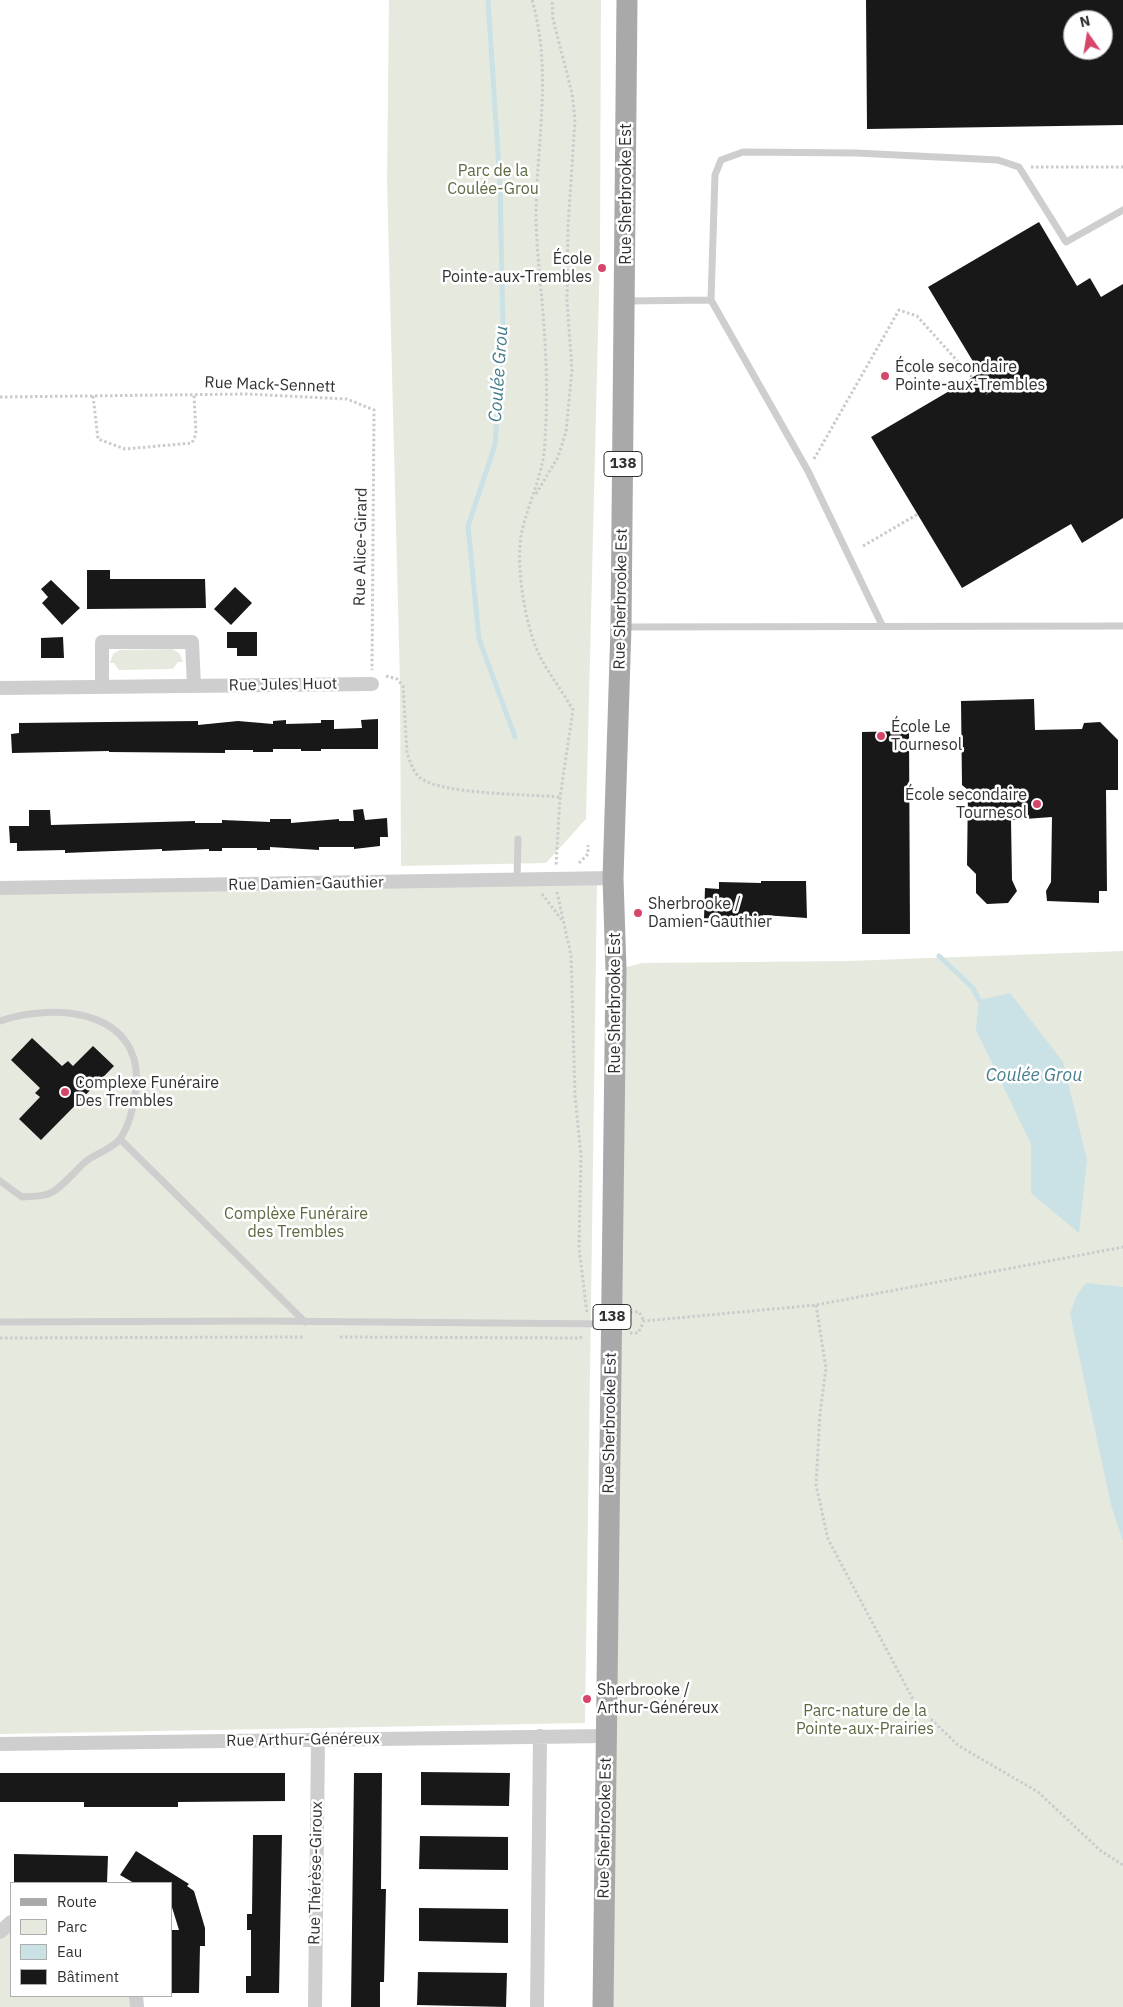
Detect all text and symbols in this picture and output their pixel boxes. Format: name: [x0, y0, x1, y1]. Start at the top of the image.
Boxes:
north arrow: [1063, 10, 1113, 60]
text: N: [1078, 11, 1092, 31]
street label: Rue Sherbrooke Est: [616, 123, 636, 265]
park label: Parc de la Coulée-Grou: [447, 161, 539, 199]
place label: École Pointe-aux-Trembles: [442, 249, 592, 287]
marker: École Pointe-aux-Trembles: [596, 262, 608, 274]
water label: Coulée Grou: [485, 325, 513, 423]
place label: École secondaire Pointe-aux-Trembles: [895, 357, 1045, 395]
marker: École secondaire Pointe-aux-Trembles: [879, 370, 891, 382]
street label: Rue Mack-Sennett: [204, 373, 336, 397]
road number: 138: [604, 452, 642, 476]
street label: Rue Alice-Girard: [350, 488, 372, 606]
street label: Rue Sherbrooke Est: [610, 528, 632, 670]
street label: Rue Jules Huot: [228, 674, 338, 696]
place label: École Le Tournesol: [891, 717, 962, 755]
marker: École Le Tournesol: [875, 730, 887, 742]
place label: École secondaire Tournesol: [905, 785, 1027, 823]
marker: École secondaire Tournesol: [1031, 798, 1043, 810]
street label: Rue Damien-Gauthier: [228, 873, 384, 895]
place label: Sherbrooke / Damien-Gauthier: [648, 894, 772, 932]
marker: Sherbrooke / Damien-Gauthier: [632, 907, 644, 919]
street label: Rue Sherbrooke Est: [605, 932, 625, 1074]
water label: Coulée Grou: [986, 1065, 1082, 1087]
place label: Complexe Funéraire Des Trembles: [75, 1073, 219, 1111]
marker: Complexe Funéraire Des Trembles: [59, 1086, 71, 1098]
park label: Complèxe Funéraire des Trembles: [224, 1204, 368, 1242]
road number: 138: [593, 1304, 631, 1330]
street label: Rue Sherbrooke Est: [599, 1352, 621, 1494]
place label: Sherbrooke / Arthur-Généreux: [597, 1680, 719, 1718]
marker: Sherbrooke / Arthur-Généreux: [581, 1693, 593, 1705]
park label: Parc-nature de la Pointe-aux-Prairies: [796, 1701, 934, 1739]
street label: Rue Arthur-Généreux: [226, 1729, 380, 1751]
street label: Rue Sherbrooke Est: [594, 1757, 616, 1899]
street label: Rue Thérèse-Giroux: [305, 1801, 327, 1945]
legend: [10, 1882, 172, 1997]
text: Route: [57, 1892, 97, 1911]
text: Parc: [57, 1917, 87, 1936]
text: Eau: [57, 1942, 82, 1961]
text: Bâtiment: [57, 1967, 119, 1986]

